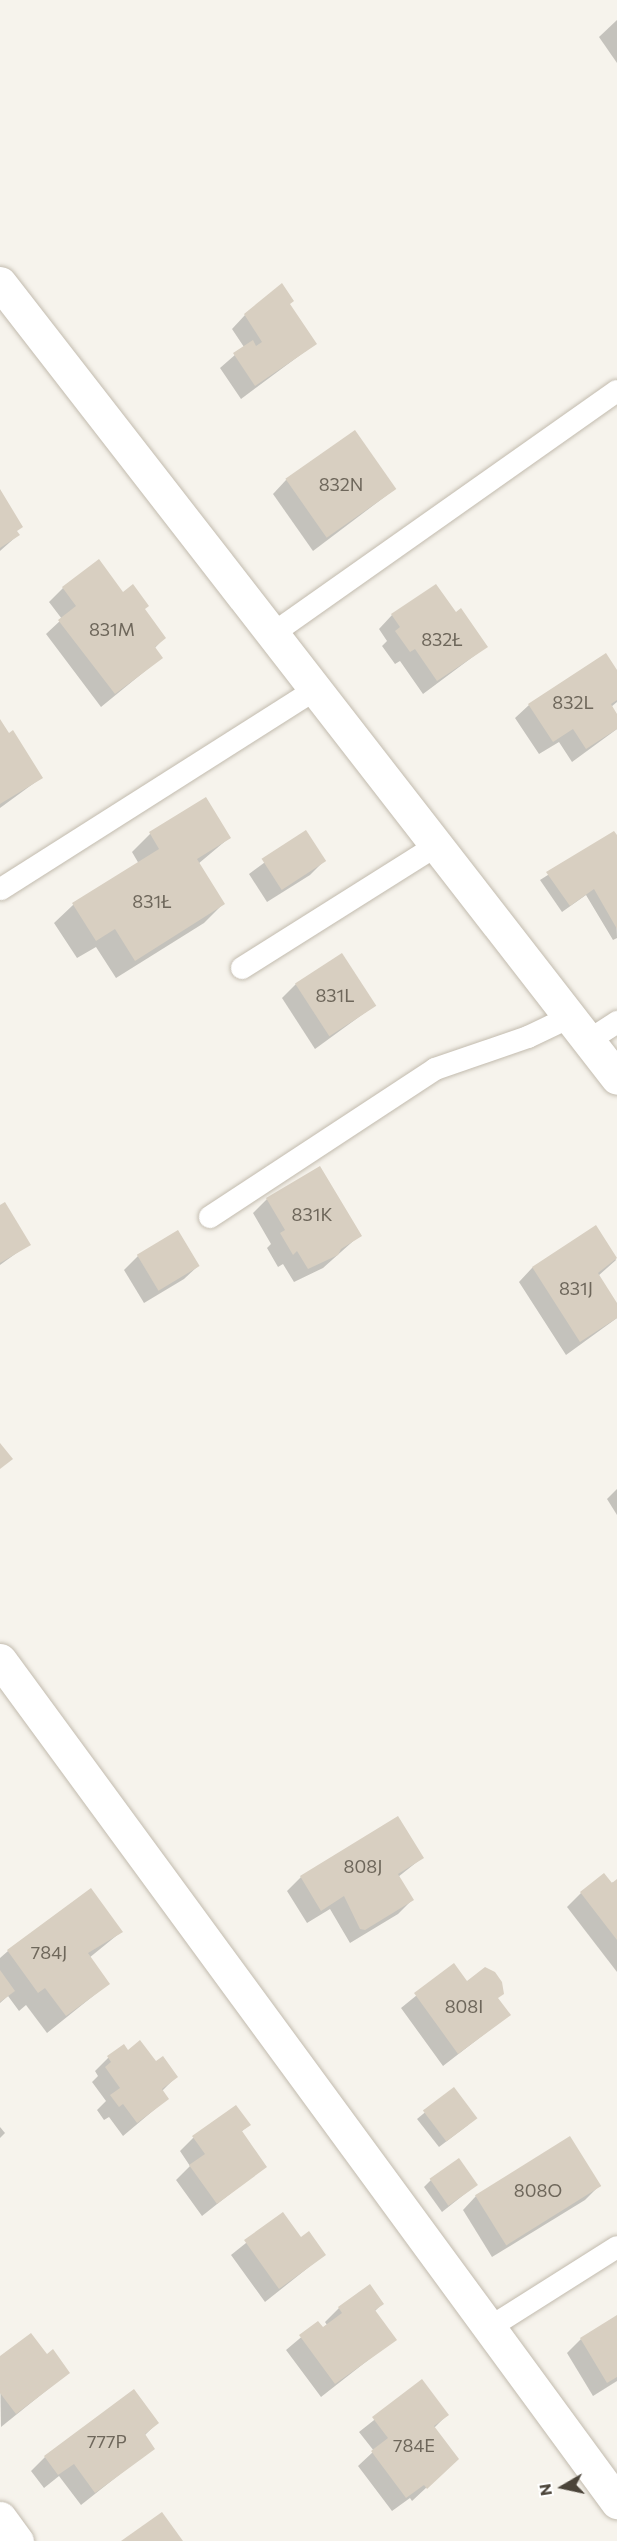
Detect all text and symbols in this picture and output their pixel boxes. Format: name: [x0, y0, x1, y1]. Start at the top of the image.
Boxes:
house number: 832N: [319, 473, 363, 495]
house number: 831M: [89, 618, 135, 640]
house number: 832Ł: [421, 628, 463, 650]
house number: 832L: [552, 691, 594, 713]
house number: 831Ł: [132, 890, 172, 912]
house number: 831L: [315, 984, 355, 1006]
house number: 831K: [292, 1203, 332, 1225]
house number: 831J: [559, 1277, 593, 1299]
house number: 808J: [344, 1855, 382, 1877]
house number: 784J: [31, 1941, 67, 1963]
house number: 808I: [445, 1995, 483, 2017]
house number: 808O: [514, 2179, 562, 2201]
house number: 777P: [87, 2430, 127, 2452]
house number: 784E: [393, 2434, 435, 2456]
north arrow: [533, 2457, 593, 2517]
text: N: [534, 2482, 555, 2497]

